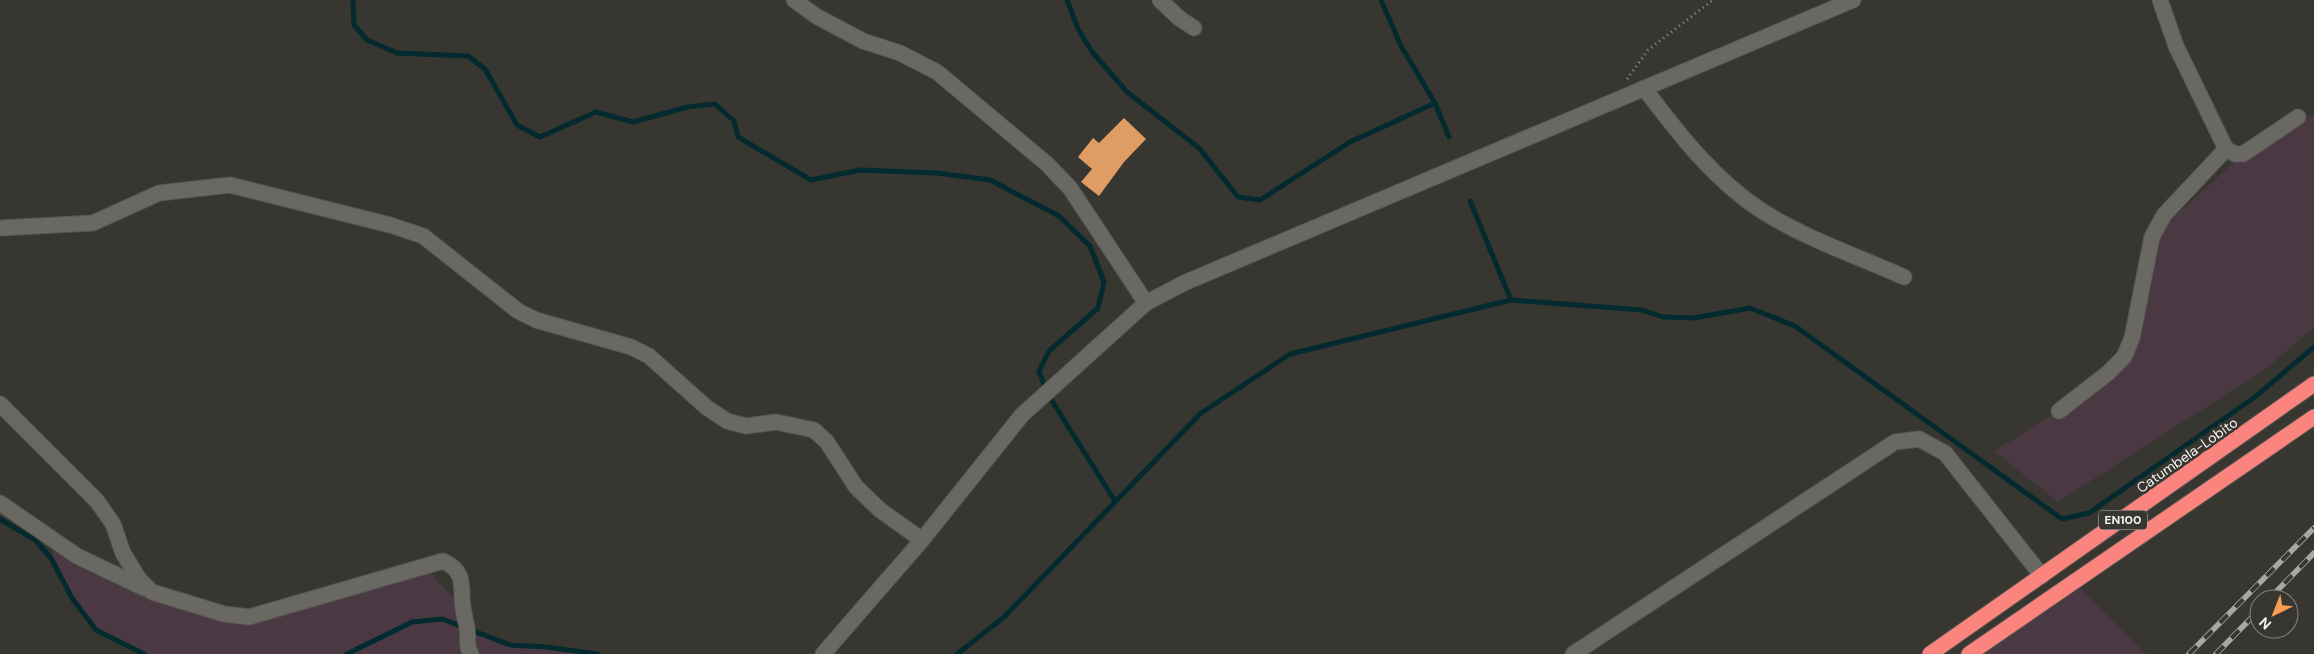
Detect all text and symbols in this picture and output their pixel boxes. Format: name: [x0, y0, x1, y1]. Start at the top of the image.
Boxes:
street label: Catumbela-Lobito: [2133, 413, 2241, 497]
road number: EN100: [2099, 510, 2147, 530]
north arrow: [2249, 589, 2299, 639]
text: N: [2255, 613, 2275, 634]

